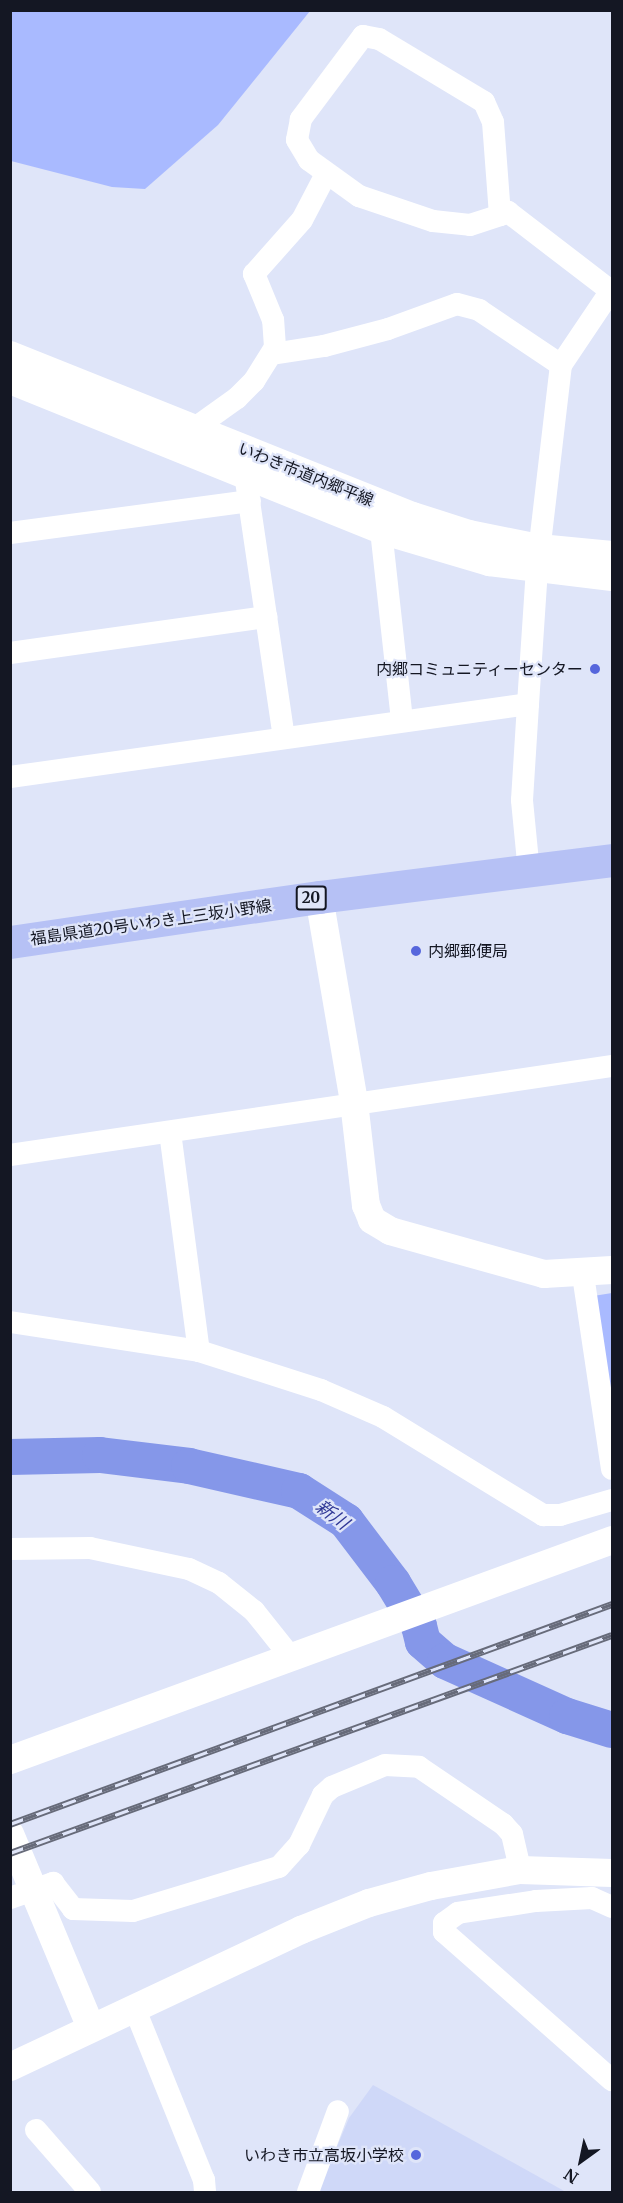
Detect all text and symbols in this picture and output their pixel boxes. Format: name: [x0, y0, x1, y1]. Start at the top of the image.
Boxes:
street label: いわき市道内郷平線: [236, 438, 376, 510]
place label: 内郷コミュニティーセンター: [375, 659, 583, 679]
marker: 内郷コミュニティーセンター: [588, 662, 602, 676]
road number: 20: [294, 886, 328, 910]
street label: 福島県道20号いわき上三坂小野線: [29, 896, 273, 948]
place label: 内郷郵便局: [428, 941, 508, 961]
marker: 内郷郵便局: [409, 944, 423, 958]
water label: 新川: [311, 1496, 353, 1534]
north arrow: [551, 2131, 611, 2191]
place label: いわき市立高坂小学校: [244, 2145, 404, 2165]
marker: いわき市立高坂小学校: [409, 2148, 423, 2162]
text: N: [560, 2164, 582, 2188]

